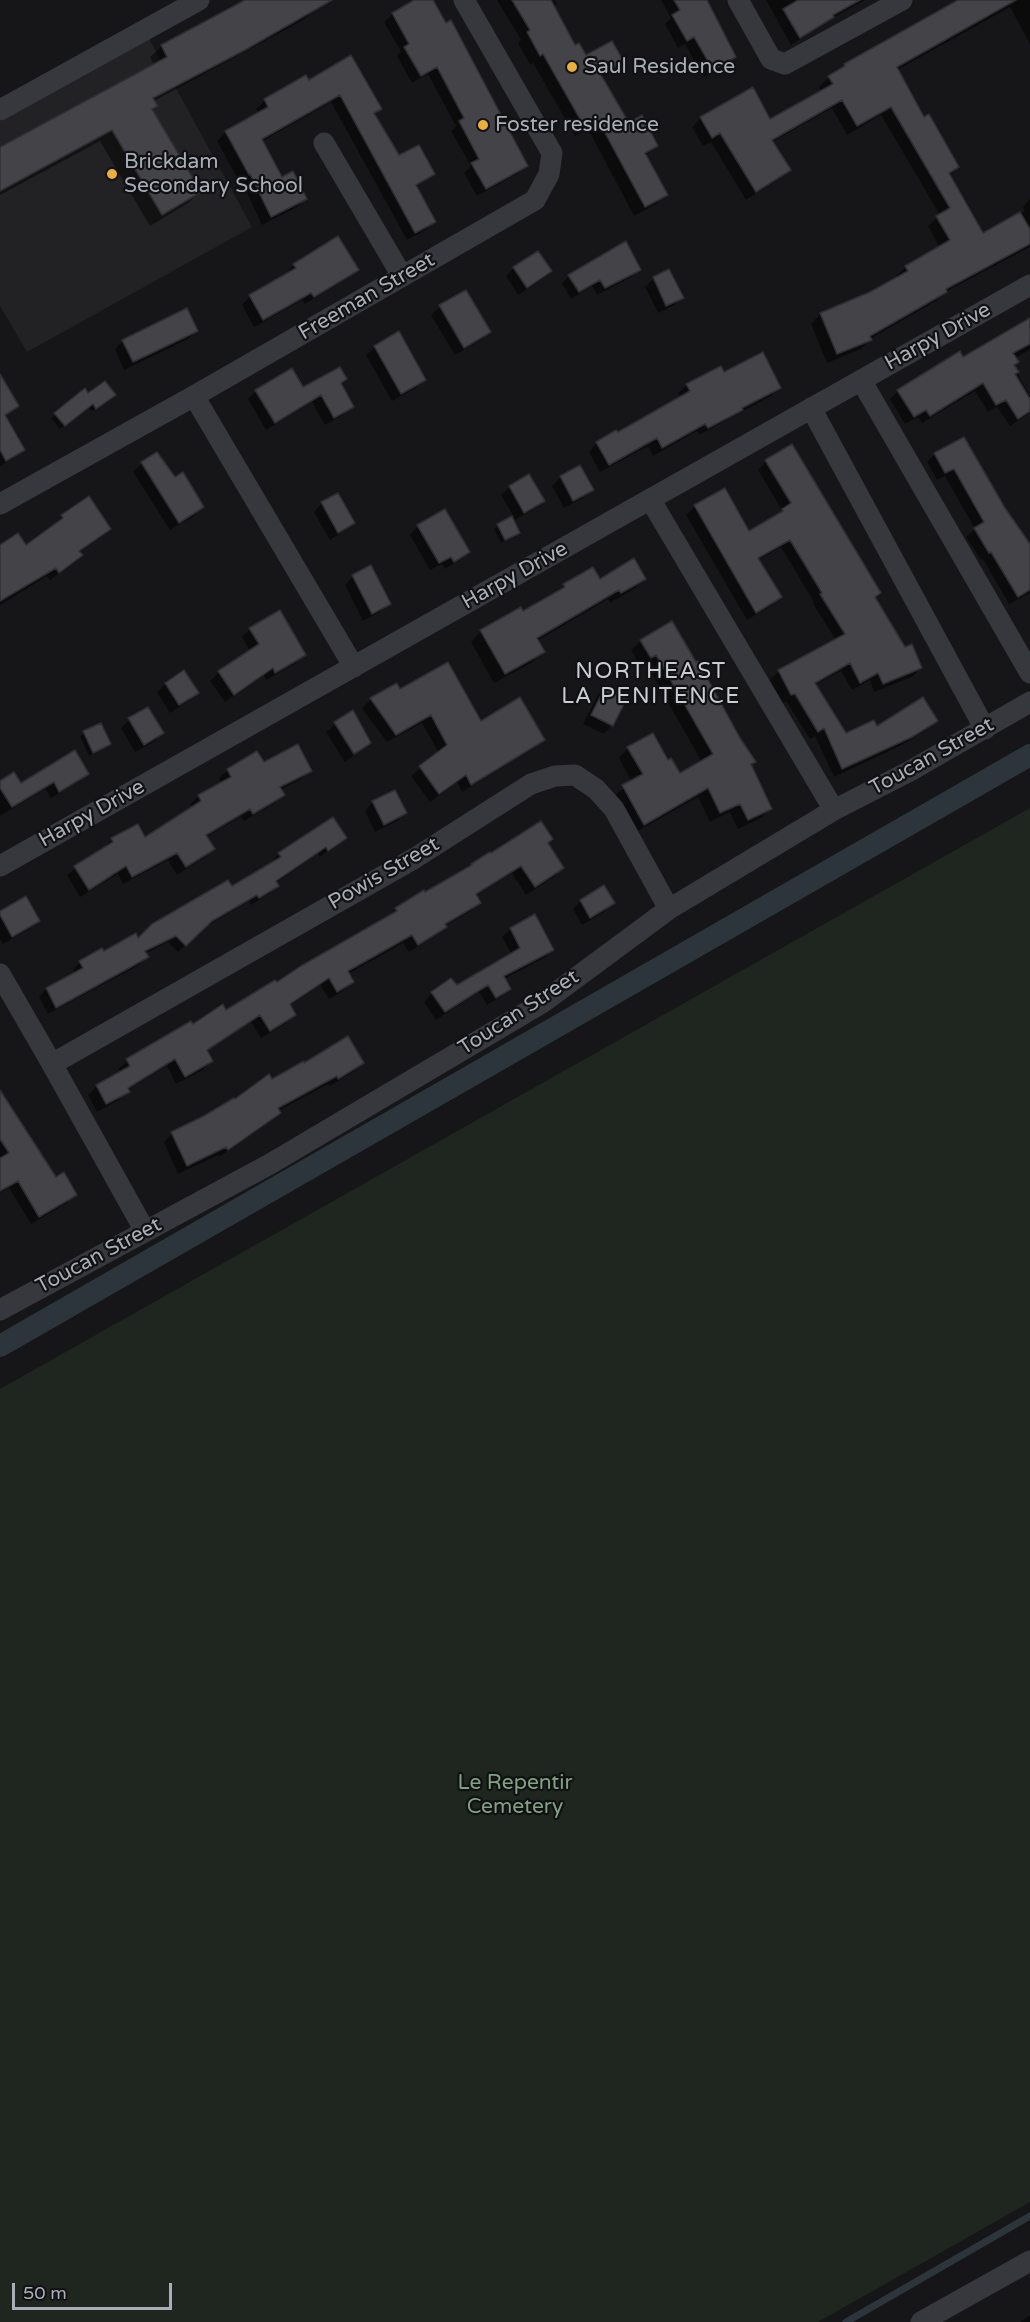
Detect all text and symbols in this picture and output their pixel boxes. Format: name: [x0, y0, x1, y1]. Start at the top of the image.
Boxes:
place label: Saul Residence: [584, 54, 735, 80]
marker: Saul Residence: [565, 60, 579, 74]
place label: Foster residence: [495, 112, 659, 138]
marker: Foster residence: [476, 118, 490, 132]
place label: Brickdam Secondary School: [124, 149, 303, 199]
marker: Brickdam Secondary School: [105, 167, 119, 181]
street label: Freeman Street: [294, 248, 440, 346]
street label: Harpy Drive: [881, 298, 995, 376]
street label: Harpy Drive: [458, 537, 572, 615]
district label: NORTHEAST LA PENITENCE: [561, 659, 741, 710]
street label: Toucan Street: [865, 712, 999, 802]
street label: Harpy Drive: [35, 775, 149, 853]
street label: Powis Street: [324, 832, 444, 916]
street label: Toucan Street: [454, 965, 584, 1061]
street label: Toucan Street: [32, 1212, 166, 1300]
park label: Le Repentir Cemetery: [457, 1770, 573, 1820]
scale bar: [15, 2271, 176, 2309]
text: 50 m: [23, 2282, 67, 2304]

